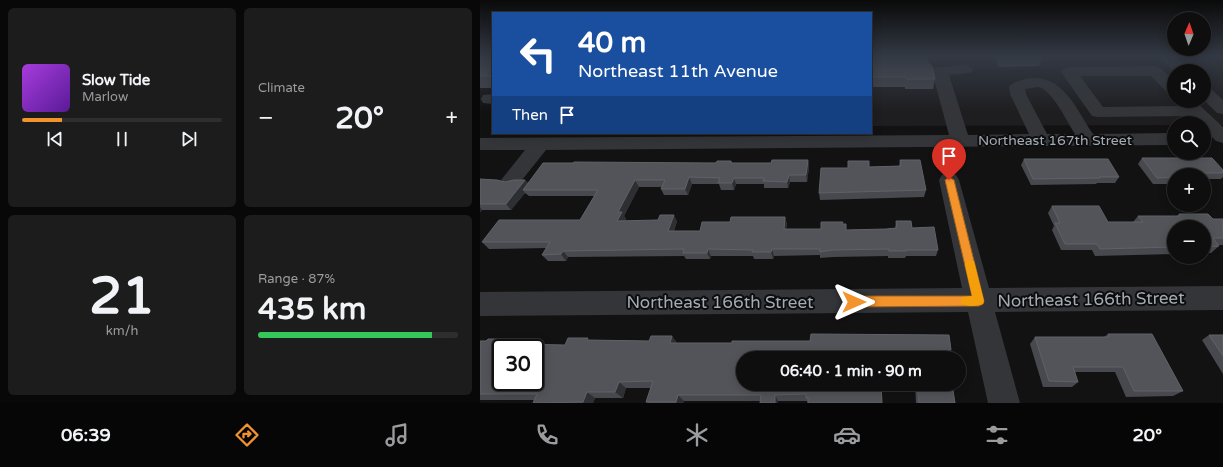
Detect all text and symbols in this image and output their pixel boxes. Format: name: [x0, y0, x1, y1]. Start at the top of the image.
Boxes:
north arrow: [1167, 12, 1211, 56]
map controls: [1167, 12, 1211, 264]
text: 40 m: [578, 26, 646, 60]
icon: left: [512, 28, 564, 80]
text: Northeast 11th Avenue: [578, 60, 778, 82]
button: sound: [1167, 64, 1211, 108]
text: Slow Tide: [82, 71, 150, 89]
text: Climate: [258, 80, 305, 96]
text: Marlow: [82, 89, 128, 105]
text: 20°: [335, 100, 384, 137]
icon: arrive: [556, 104, 578, 126]
text: −: [258, 105, 274, 131]
text: +: [446, 105, 458, 131]
text: Then: [512, 106, 548, 124]
button: search: [1167, 116, 1211, 160]
icon: previous: [44, 128, 66, 150]
icon: pause: [111, 128, 133, 150]
icon: next: [178, 128, 200, 150]
street label: Northeast 167th Street: [978, 132, 1133, 149]
pin: [932, 139, 966, 180]
icon: arrive: [938, 145, 960, 167]
button: +: [1167, 168, 1211, 212]
button: −: [1167, 220, 1211, 264]
text: 21: [89, 265, 155, 328]
text: Range · 87%: [258, 271, 335, 287]
position arrow: [833, 281, 875, 323]
street label: Northeast 166th Street: [997, 287, 1185, 312]
text: 435 km: [258, 291, 366, 328]
street label: Northeast 166th Street: [626, 292, 814, 313]
text: km/h: [106, 323, 138, 339]
speed limit sign: 30: [492, 339, 544, 391]
text: 06:40 · 1 min · 90 m: [780, 362, 922, 380]
icon: directions: [233, 421, 261, 449]
icon: music: [383, 421, 411, 449]
icon: phone: [533, 421, 561, 449]
icon: climate: [683, 421, 711, 449]
icon: car: [833, 421, 861, 449]
icon: filters: [983, 421, 1011, 449]
text: 06:39: [61, 424, 111, 446]
text: 20°: [1133, 424, 1162, 446]

